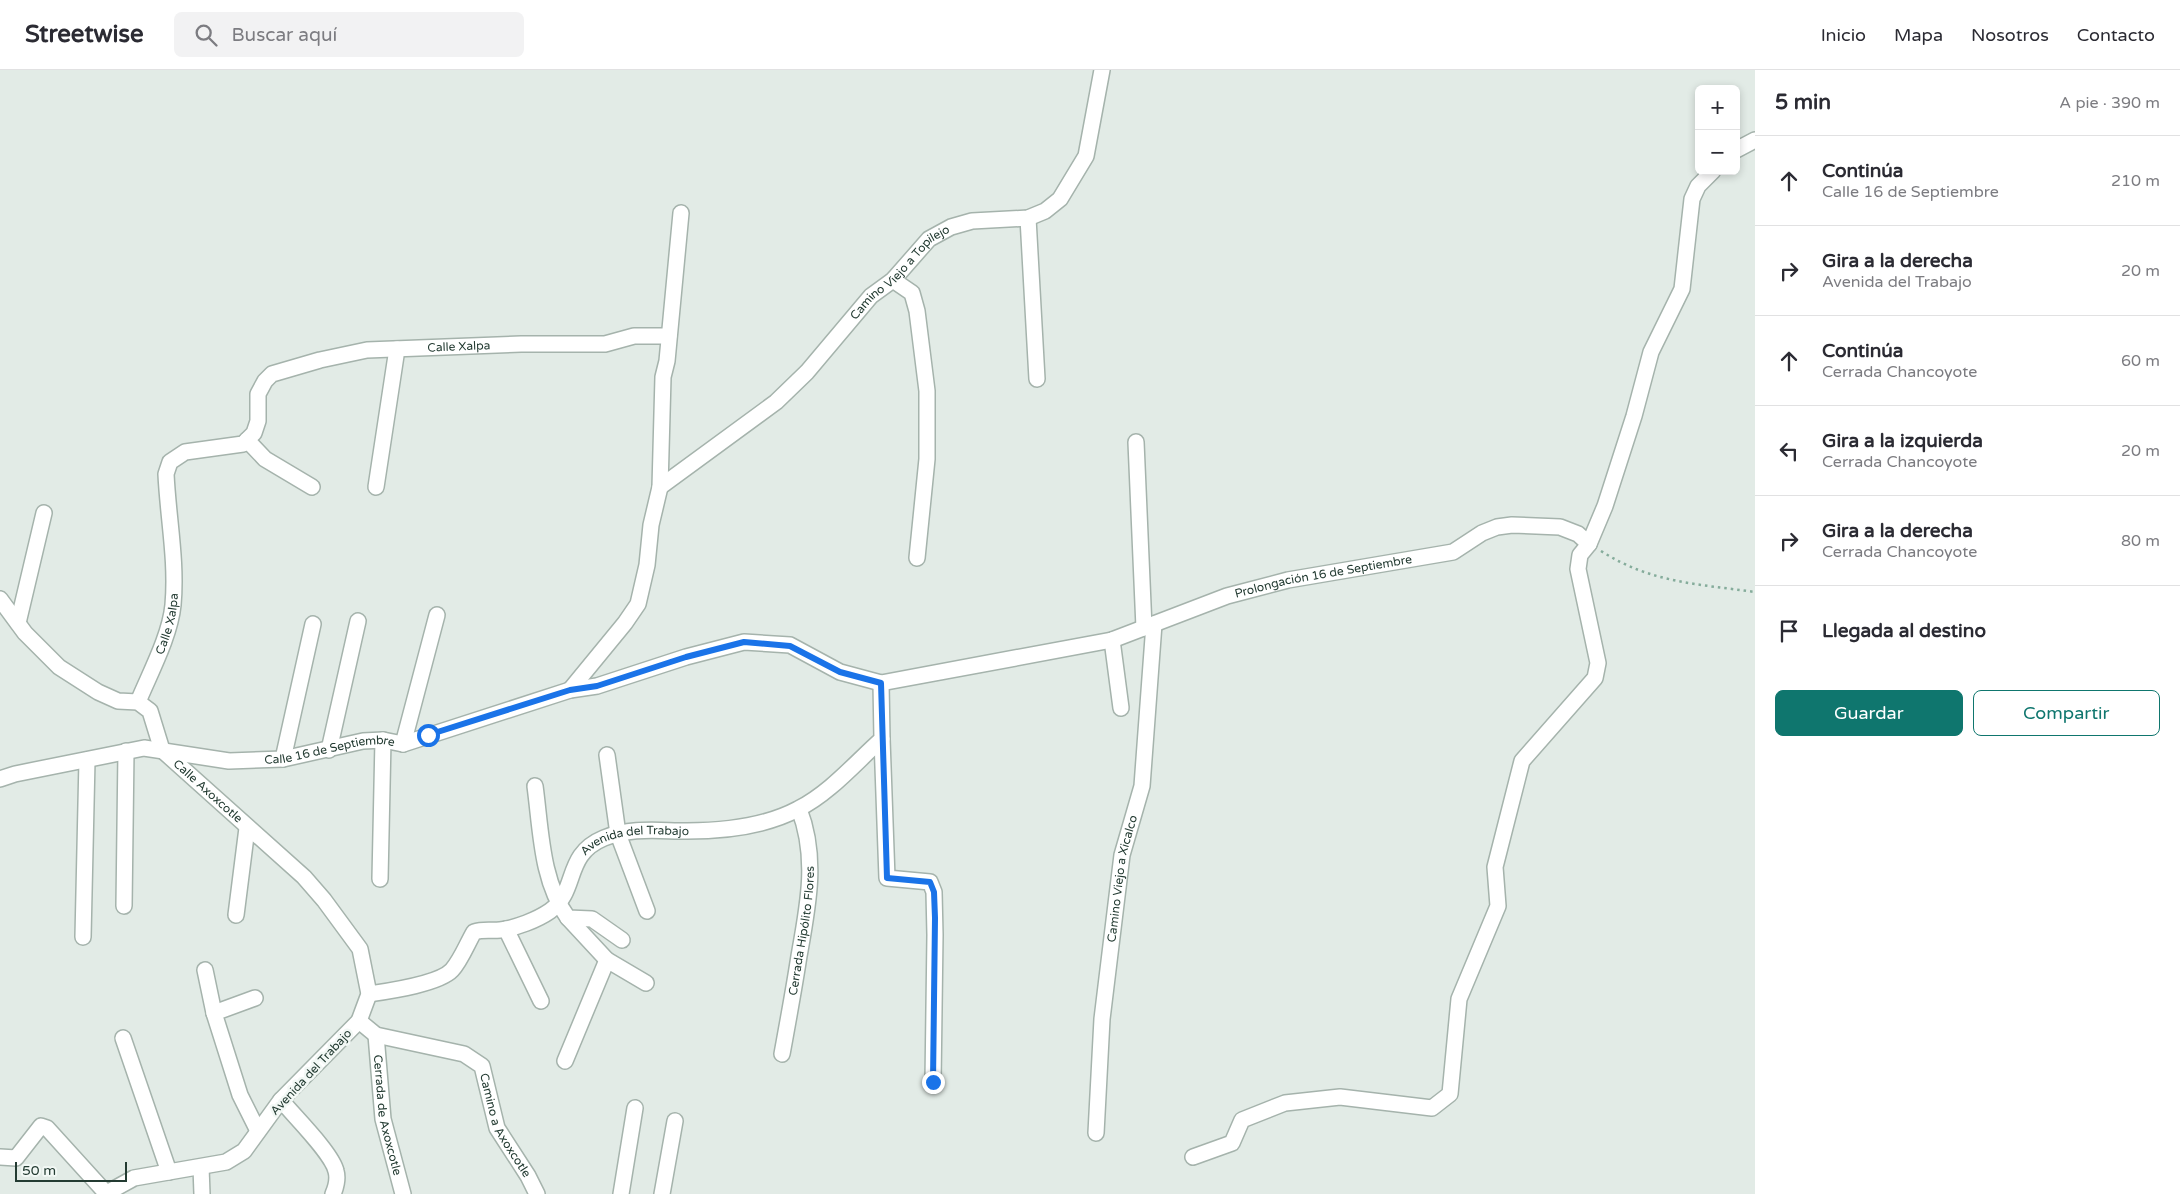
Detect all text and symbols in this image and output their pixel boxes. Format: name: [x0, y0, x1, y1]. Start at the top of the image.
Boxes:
search box: [174, 12, 524, 57]
text: Streetwise: [25, 20, 144, 49]
icon: search: [192, 21, 220, 49]
text: Buscar aquí: [232, 24, 337, 46]
text: Inicio: [1821, 24, 1866, 46]
text: Mapa: [1894, 24, 1943, 46]
text: Nosotros: [1971, 24, 2049, 46]
text: Contacto: [2077, 24, 2155, 46]
map controls: [1695, 85, 1740, 175]
button: +: [1695, 85, 1740, 130]
text: 5 min: [1775, 90, 1831, 115]
text: A pie · 390 m: [2059, 93, 2160, 113]
button: −: [1695, 130, 1740, 175]
text: Continúa: [1822, 160, 1904, 182]
icon: ahead: [1775, 167, 1803, 195]
text: 210 m: [2111, 171, 2160, 191]
text: Calle 16 de Septiembre: [1822, 182, 1999, 202]
street label: Camino Viejo a Topilejo: [847, 222, 952, 322]
text: Gira a la derecha: [1822, 250, 1973, 272]
icon: right: [1775, 257, 1803, 285]
text: 20 m: [2121, 261, 2160, 281]
text: Avenida del Trabajo: [1822, 272, 1972, 292]
street label: Calle Xalpa: [427, 338, 491, 355]
text: Continúa: [1822, 340, 1904, 362]
icon: ahead: [1775, 347, 1803, 375]
text: 60 m: [2121, 351, 2160, 371]
text: Cerrada Chancoyote: [1822, 362, 1977, 382]
text: Gira a la izquierda: [1822, 430, 1983, 452]
icon: left: [1775, 437, 1803, 465]
text: 20 m: [2121, 441, 2160, 461]
text: Cerrada Chancoyote: [1822, 452, 1977, 472]
text: Gira a la derecha: [1822, 520, 1973, 542]
icon: right: [1775, 527, 1803, 555]
text: 80 m: [2121, 531, 2160, 551]
text: Cerrada Chancoyote: [1822, 542, 1977, 562]
street label: Prolongación 16 de Septiembre: [1233, 552, 1413, 601]
street label: Calle Xalpa: [153, 593, 181, 656]
icon: arrive: [1775, 617, 1803, 645]
text: Llegada al destino: [1822, 620, 1986, 642]
button: Guardar: [1775, 690, 1963, 736]
button: Compartir: [1973, 690, 2160, 736]
route start: [417, 724, 440, 747]
street label: Calle 16 de Septiembre: [264, 733, 396, 767]
street label: Calle Axoxcotle: [171, 757, 245, 826]
street label: Camino Viejo a Xicalco: [1104, 813, 1140, 943]
street label: Avenida del Trabajo: [577, 823, 689, 858]
street label: Cerrada Hipólito Flores: [786, 866, 817, 996]
street label: Avenida del Trabajo: [268, 1026, 354, 1118]
street label: Cerrada de Axoxcotle: [371, 1054, 405, 1177]
route end: [922, 1071, 945, 1094]
street label: Camino a Axoxcotle: [477, 1072, 534, 1180]
scale bar: [15, 1159, 128, 1182]
text: 50 m: [22, 1162, 56, 1179]

